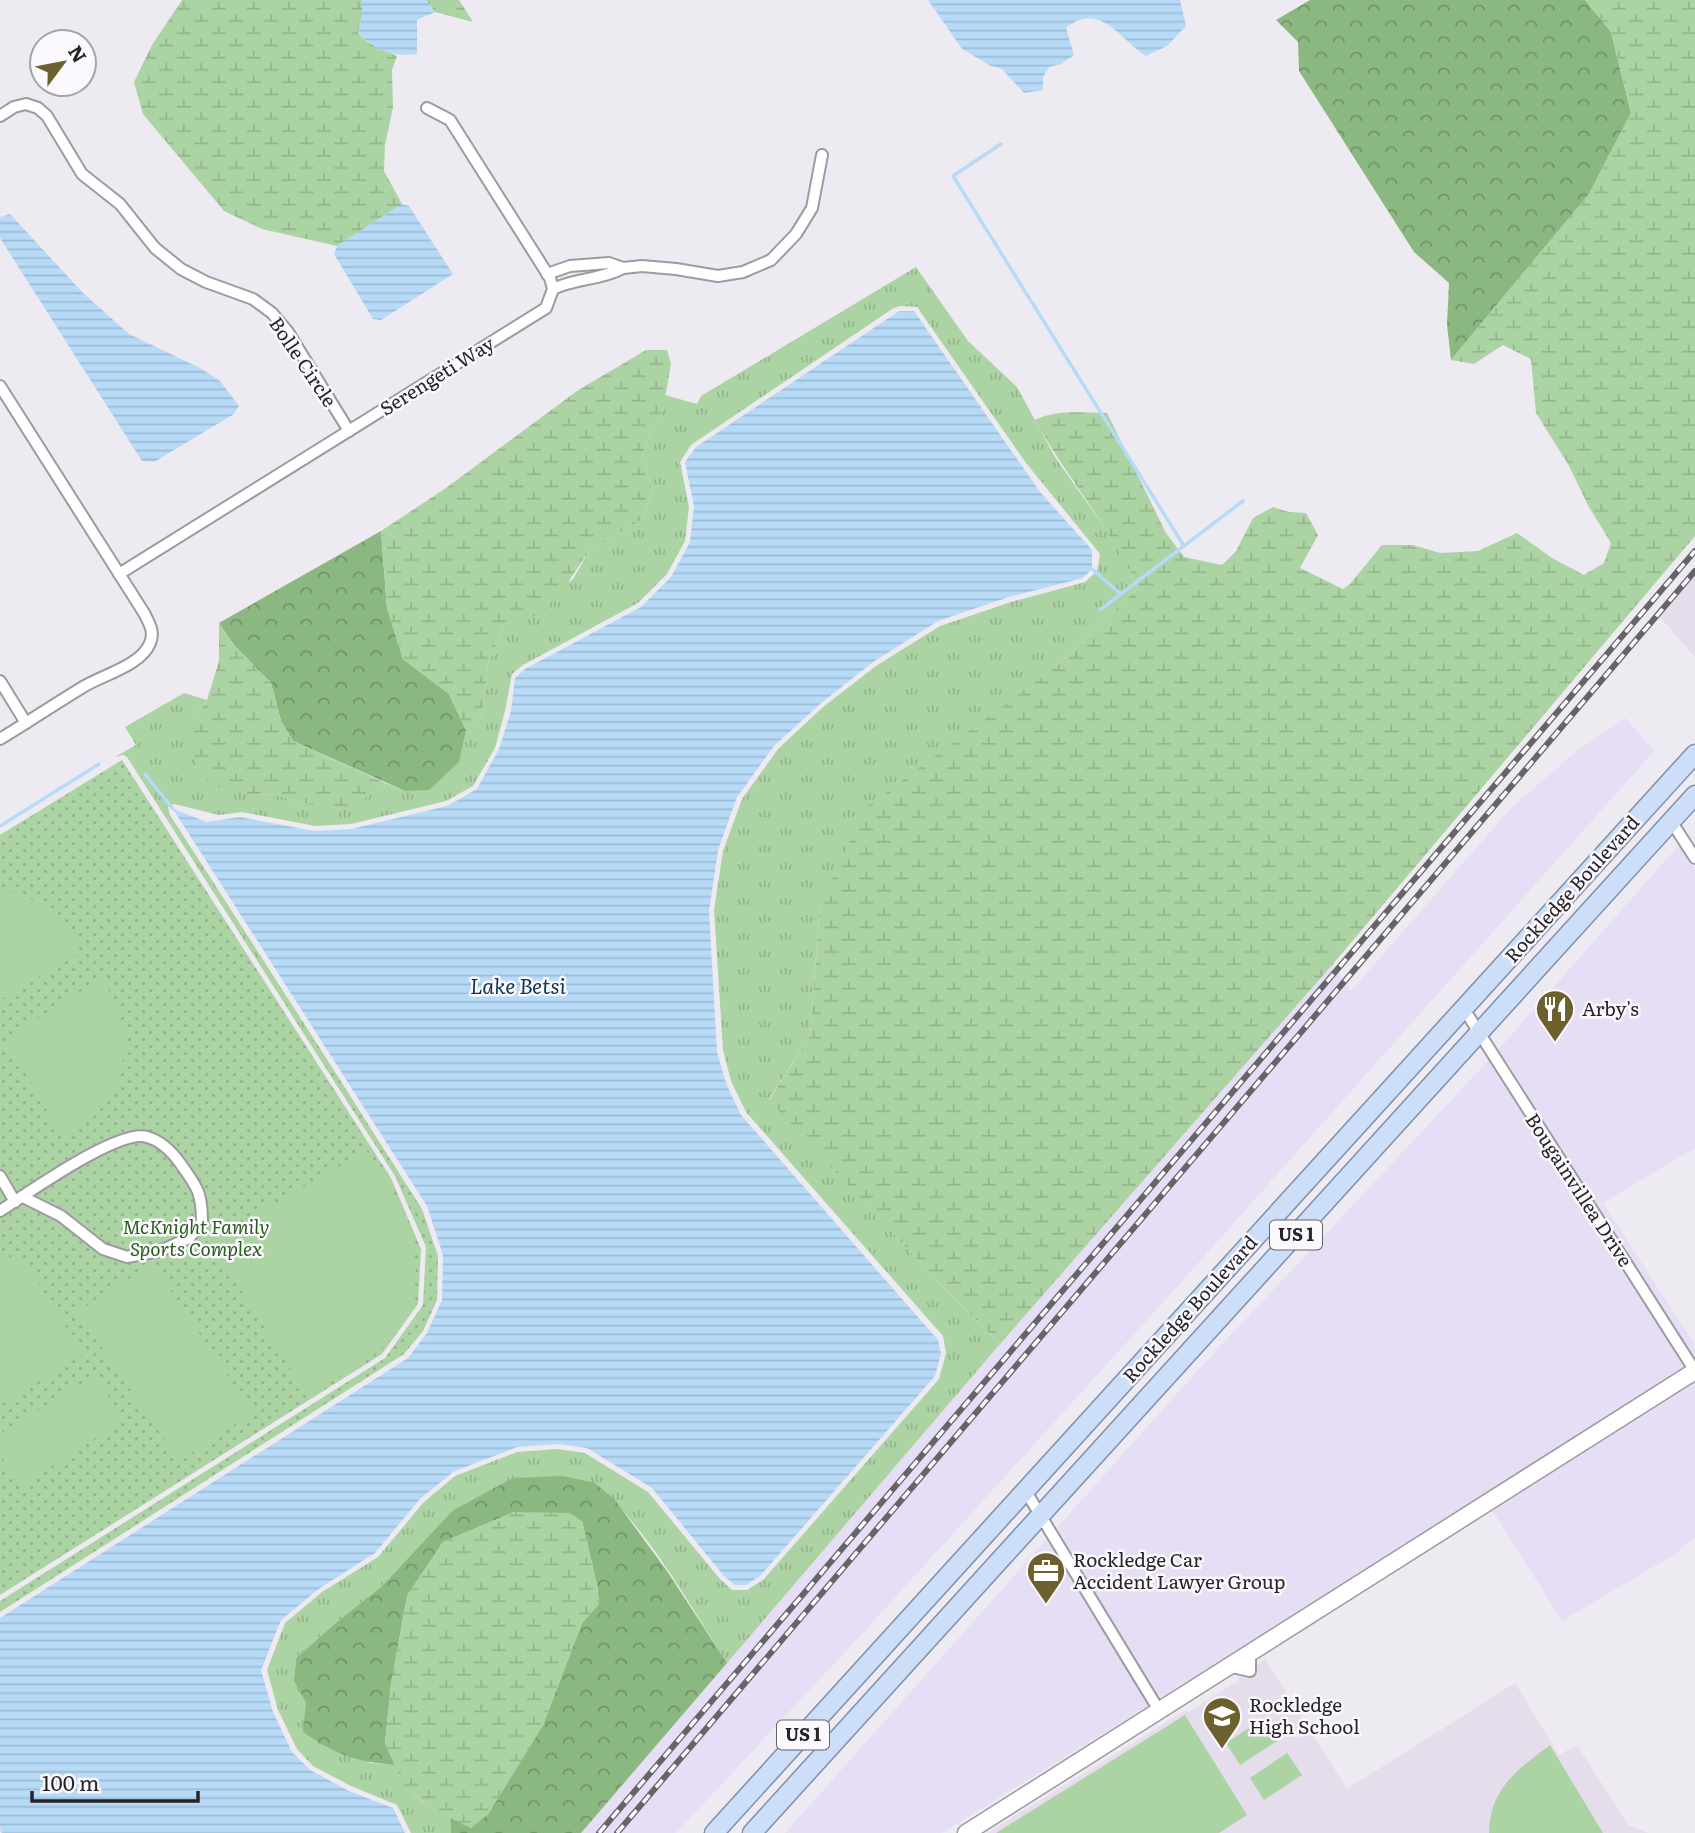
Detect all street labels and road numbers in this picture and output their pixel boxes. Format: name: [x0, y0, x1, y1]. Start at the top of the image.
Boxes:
street label: Bolle Circle: [263, 311, 344, 412]
street label: Serengeti Way: [374, 329, 499, 422]
street label: Rockledge Boulevard: [1497, 808, 1645, 968]
street label: Bougainvillea Drive: [1520, 1107, 1640, 1272]
road number: US 1: [1270, 1220, 1322, 1250]
street label: Rockledge Boulevard: [1115, 1228, 1263, 1388]
road number: US 1: [777, 1720, 829, 1750]

